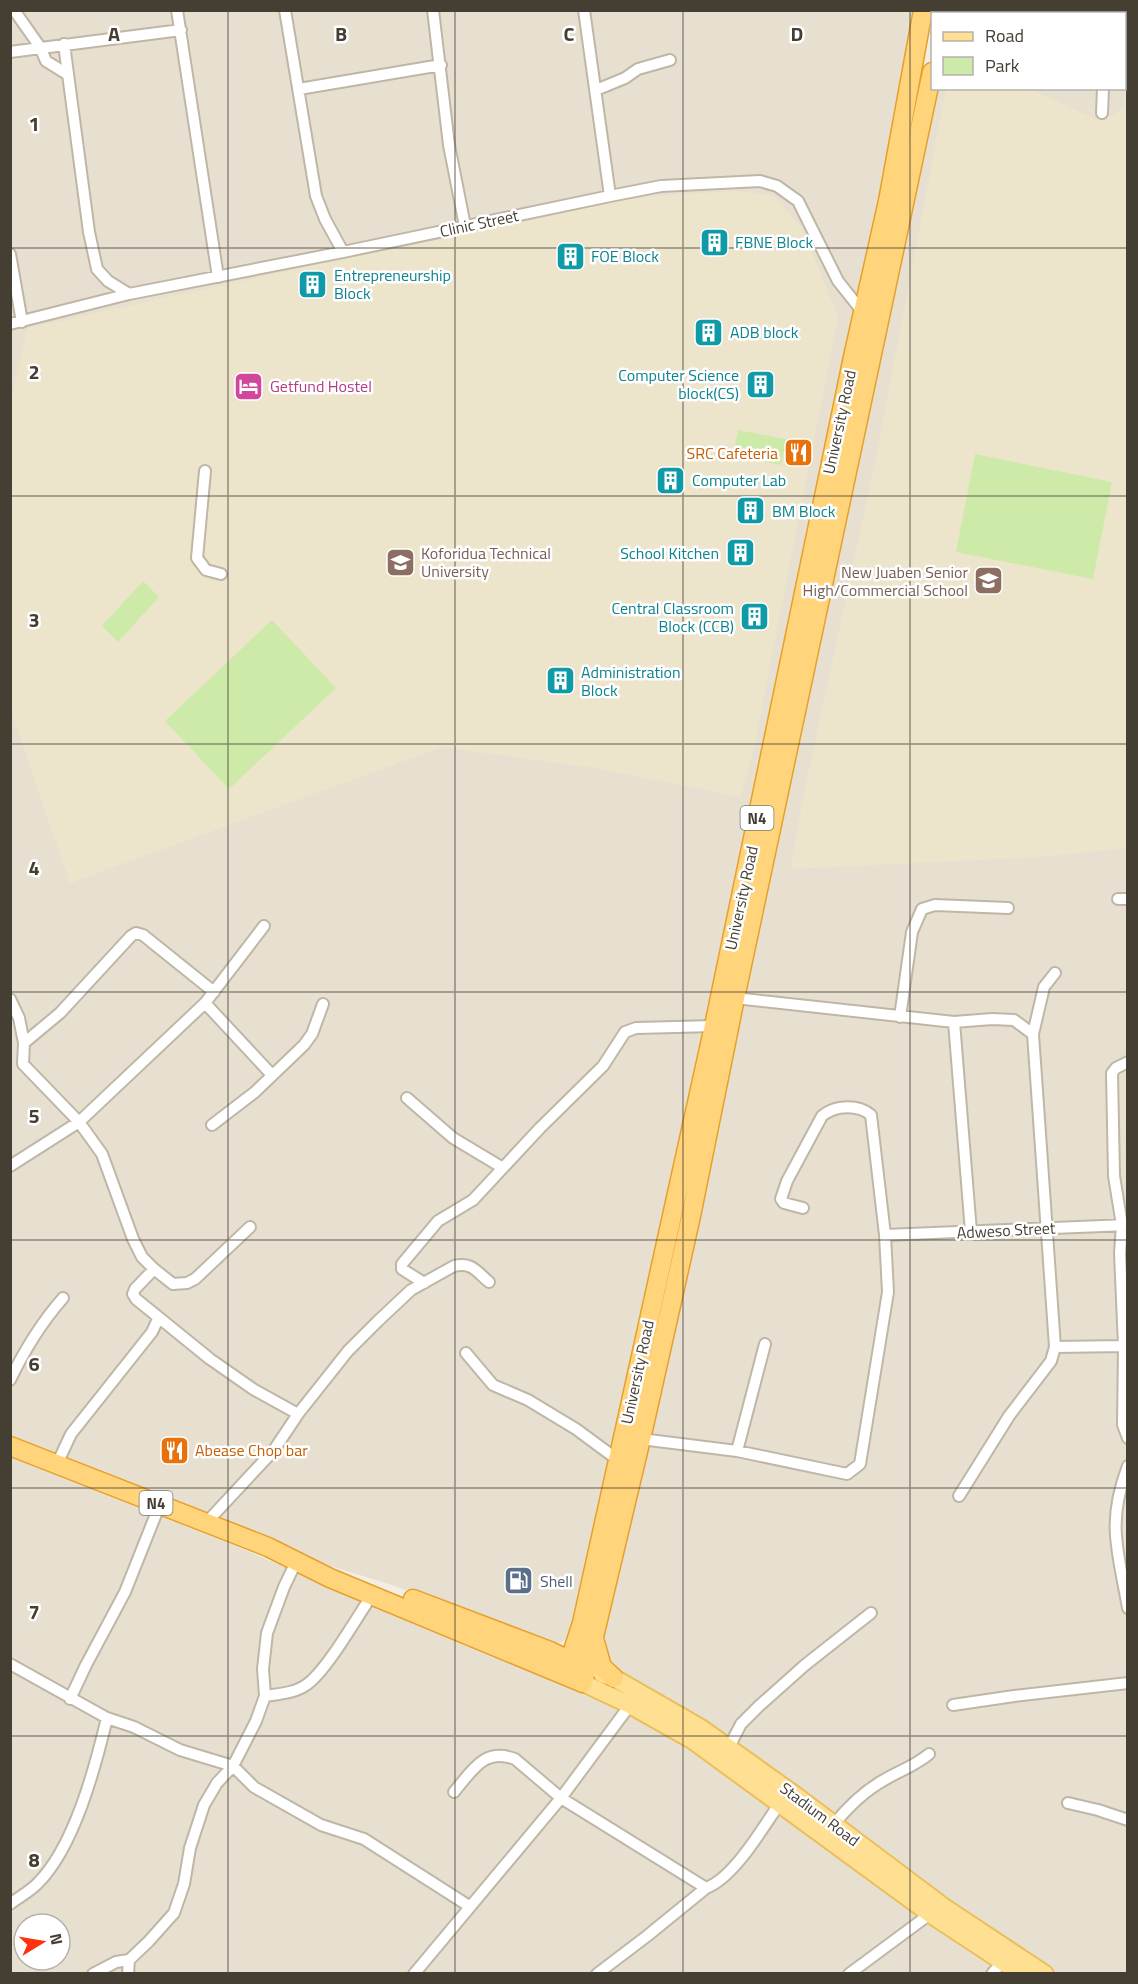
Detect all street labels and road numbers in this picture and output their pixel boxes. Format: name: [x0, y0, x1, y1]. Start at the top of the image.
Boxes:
street label: Clinic Street: [438, 203, 521, 243]
street label: University Road: [816, 368, 862, 476]
road number: N4: [740, 806, 774, 830]
street label: University Road: [718, 844, 764, 952]
street label: Adweso Street: [956, 1215, 1056, 1245]
street label: University Road: [614, 1318, 660, 1426]
road number: N4: [140, 1491, 172, 1515]
street label: Stadium Road: [775, 1776, 865, 1852]

